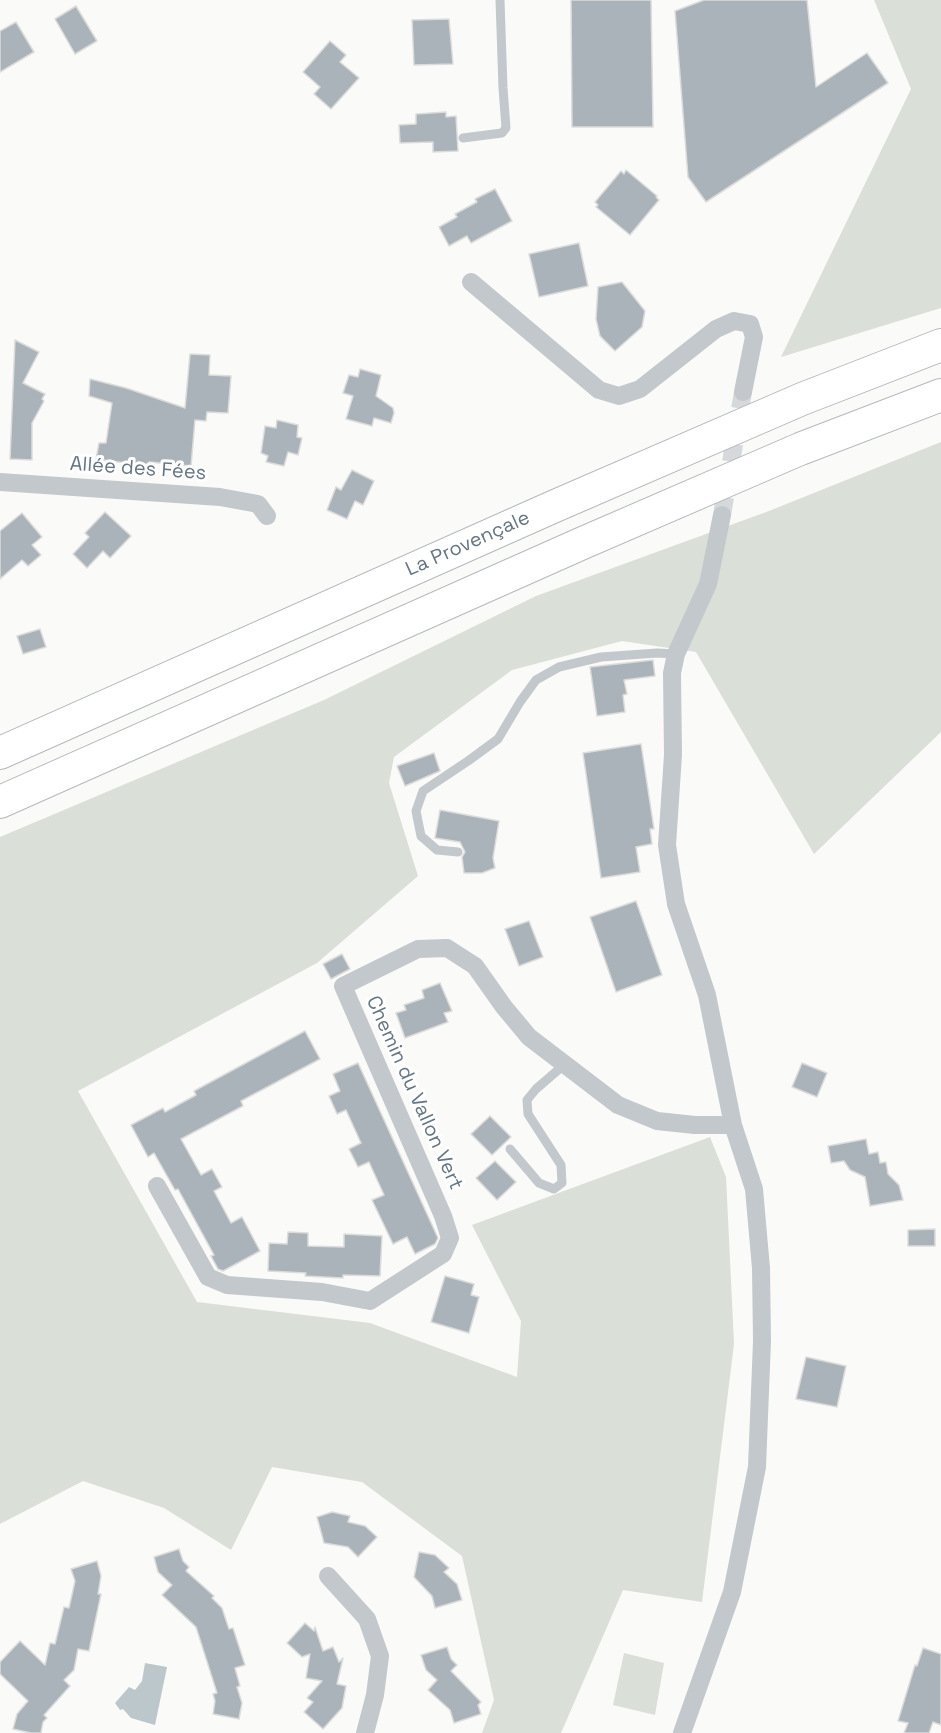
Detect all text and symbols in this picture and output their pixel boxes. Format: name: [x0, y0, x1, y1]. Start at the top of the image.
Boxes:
street label: Allée des Fées: [69, 452, 207, 486]
street label: La Provençale: [402, 506, 534, 582]
street label: Chemin du Vallon Vert: [360, 992, 468, 1194]

